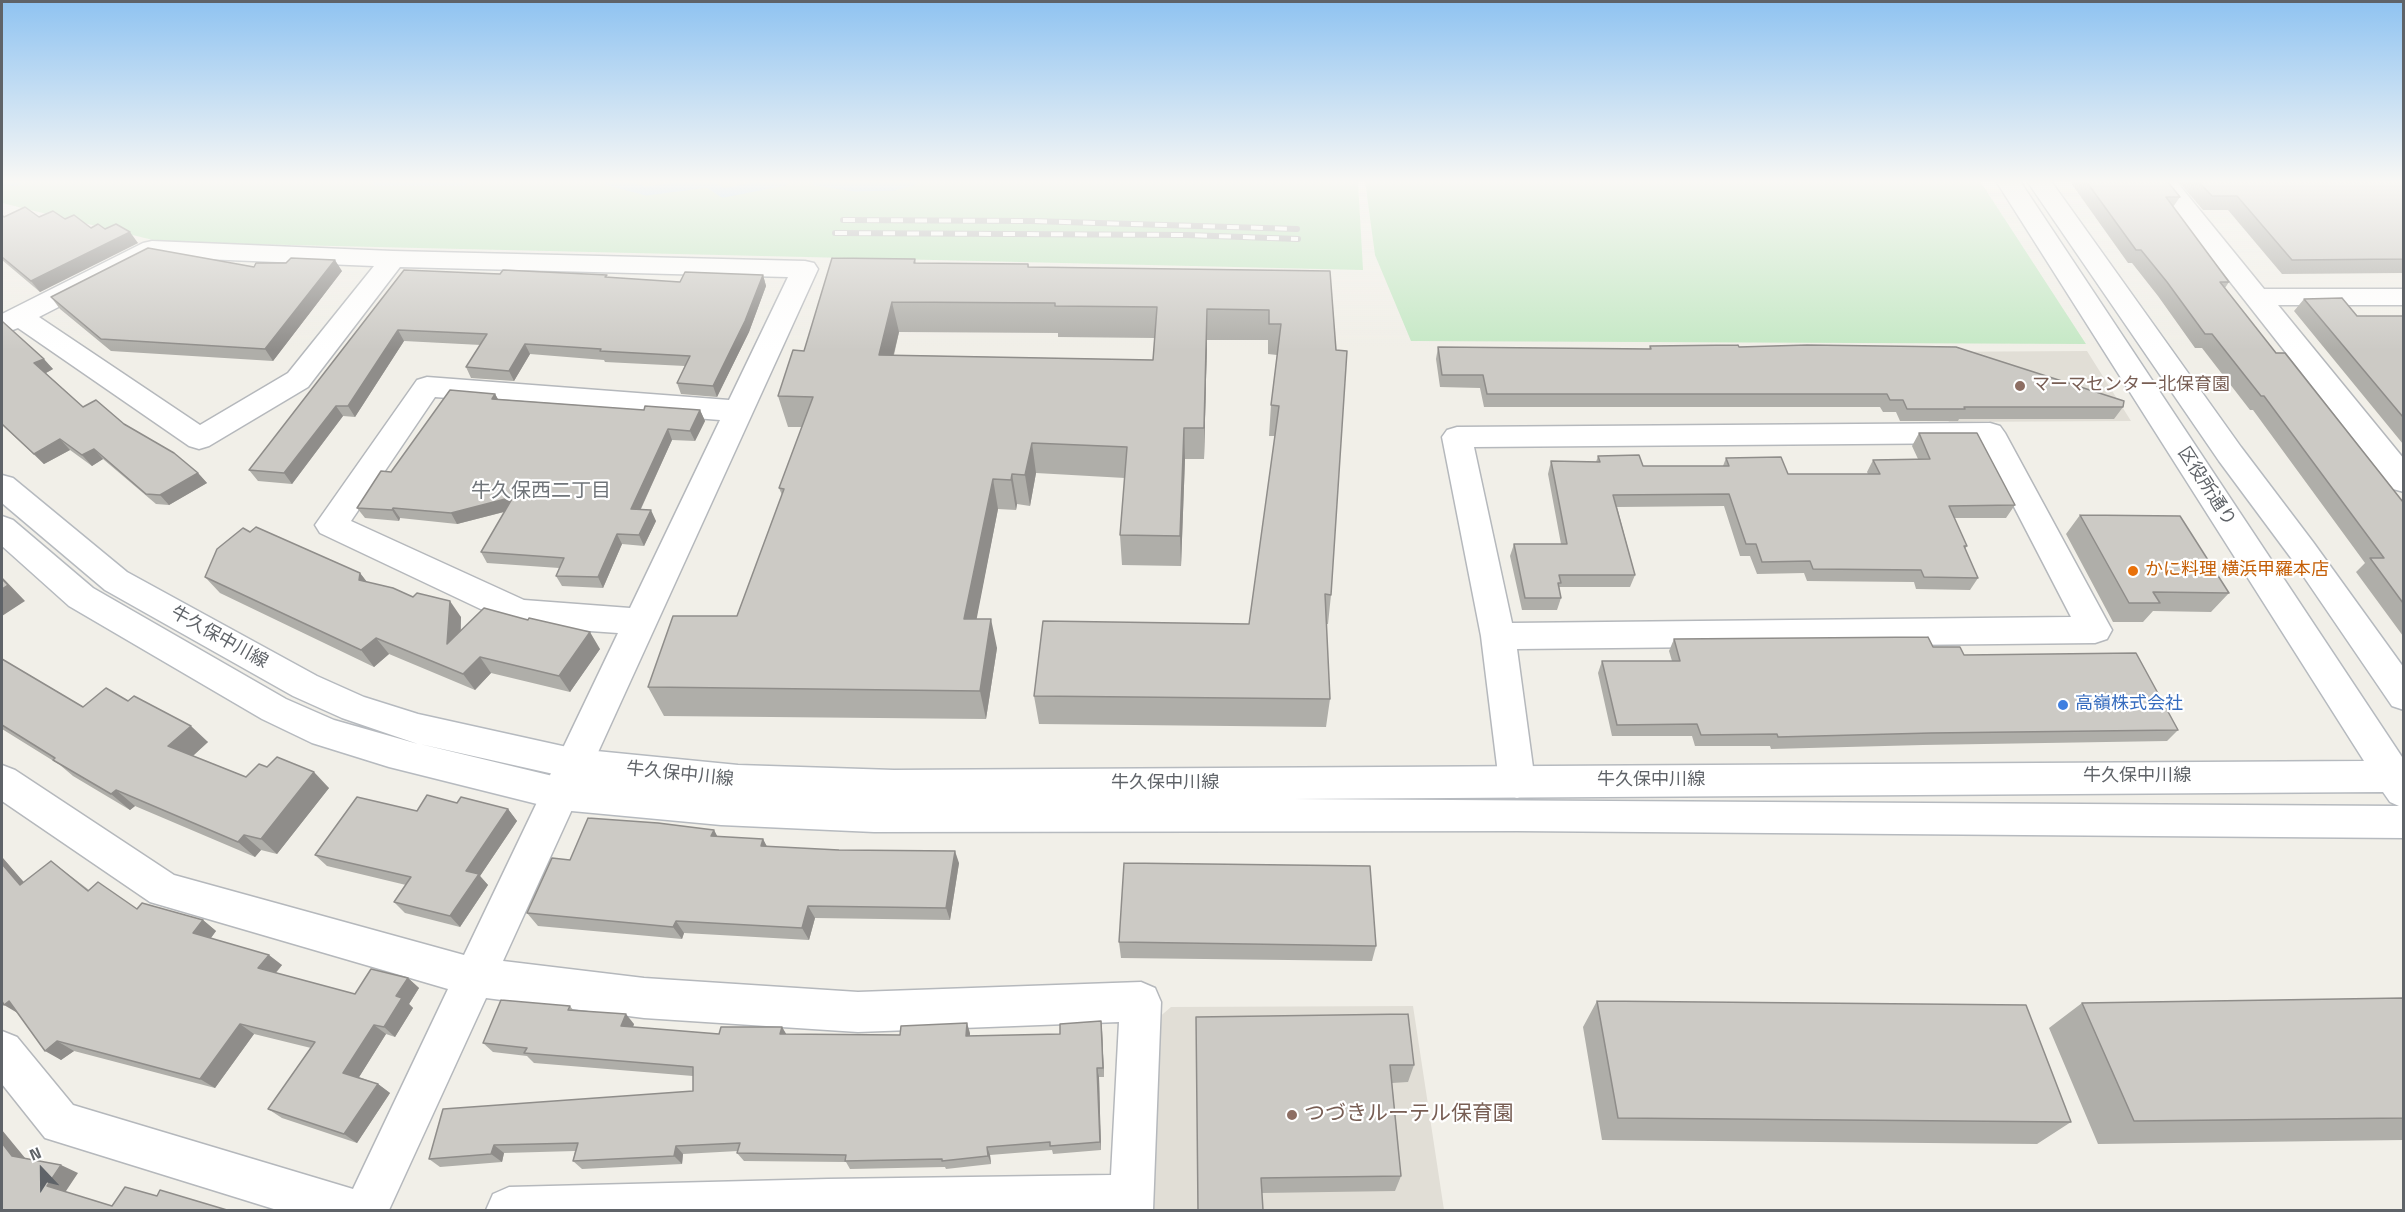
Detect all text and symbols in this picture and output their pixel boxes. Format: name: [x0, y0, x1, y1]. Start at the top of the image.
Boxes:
place label: マーマセンター北保育園: [2032, 375, 2230, 397]
marker: マーマセンター北保育園: [2013, 379, 2027, 393]
street label: 区役所通り: [2172, 443, 2240, 531]
district label: 牛久保西二丁目: [471, 480, 611, 504]
place label: かに料理 横浜甲羅本店: [2145, 560, 2329, 582]
marker: かに料理 横浜甲羅本店: [2126, 564, 2140, 578]
street label: 牛久保中川線: [167, 602, 271, 674]
place label: 高嶺株式会社: [2075, 694, 2183, 716]
marker: 高嶺株式会社: [2056, 698, 2070, 712]
street label: 牛久保中川線: [625, 759, 735, 791]
street label: 牛久保中川線: [2083, 766, 2191, 788]
street label: 牛久保中川線: [1597, 770, 1705, 792]
street label: 牛久保中川線: [1111, 773, 1219, 795]
place label: つづきルーテル保育園: [1304, 1102, 1514, 1128]
marker: つづきルーテル保育園: [1285, 1108, 1299, 1122]
north arrow: [12, 1140, 72, 1200]
text: N: [26, 1140, 45, 1167]

